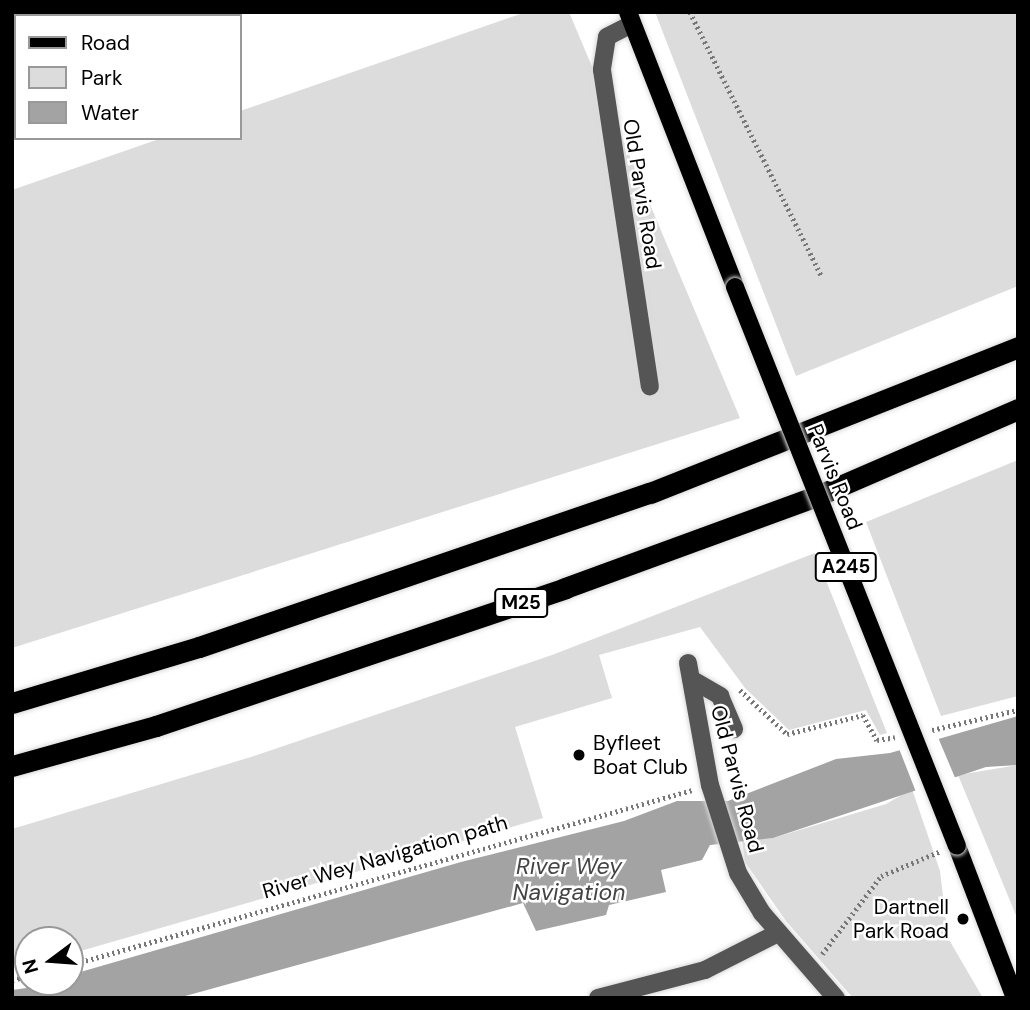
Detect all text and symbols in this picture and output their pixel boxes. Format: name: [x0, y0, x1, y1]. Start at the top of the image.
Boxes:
legend: [14, 14, 242, 140]
text: Road: [81, 29, 130, 57]
text: Park: [81, 64, 122, 92]
text: Water: [81, 99, 139, 127]
street label: Old Parvis Road: [618, 117, 666, 271]
street label: Parvis Road: [802, 420, 868, 534]
road number: A245: [814, 552, 878, 582]
road number: M25: [493, 588, 549, 618]
street label: Old Parvis Road: [705, 702, 769, 856]
place label: Byfleet Boat Club: [593, 730, 688, 780]
marker: Byfleet Boat Club: [571, 747, 587, 763]
street label: River Wey Navigation path: [260, 810, 510, 904]
water label: River Wey Navigation: [513, 852, 625, 906]
place label: Dartnell Park Road: [853, 894, 949, 944]
marker: Dartnell Park Road: [955, 911, 971, 927]
north arrow: [14, 926, 84, 996]
text: N: [16, 956, 44, 976]

